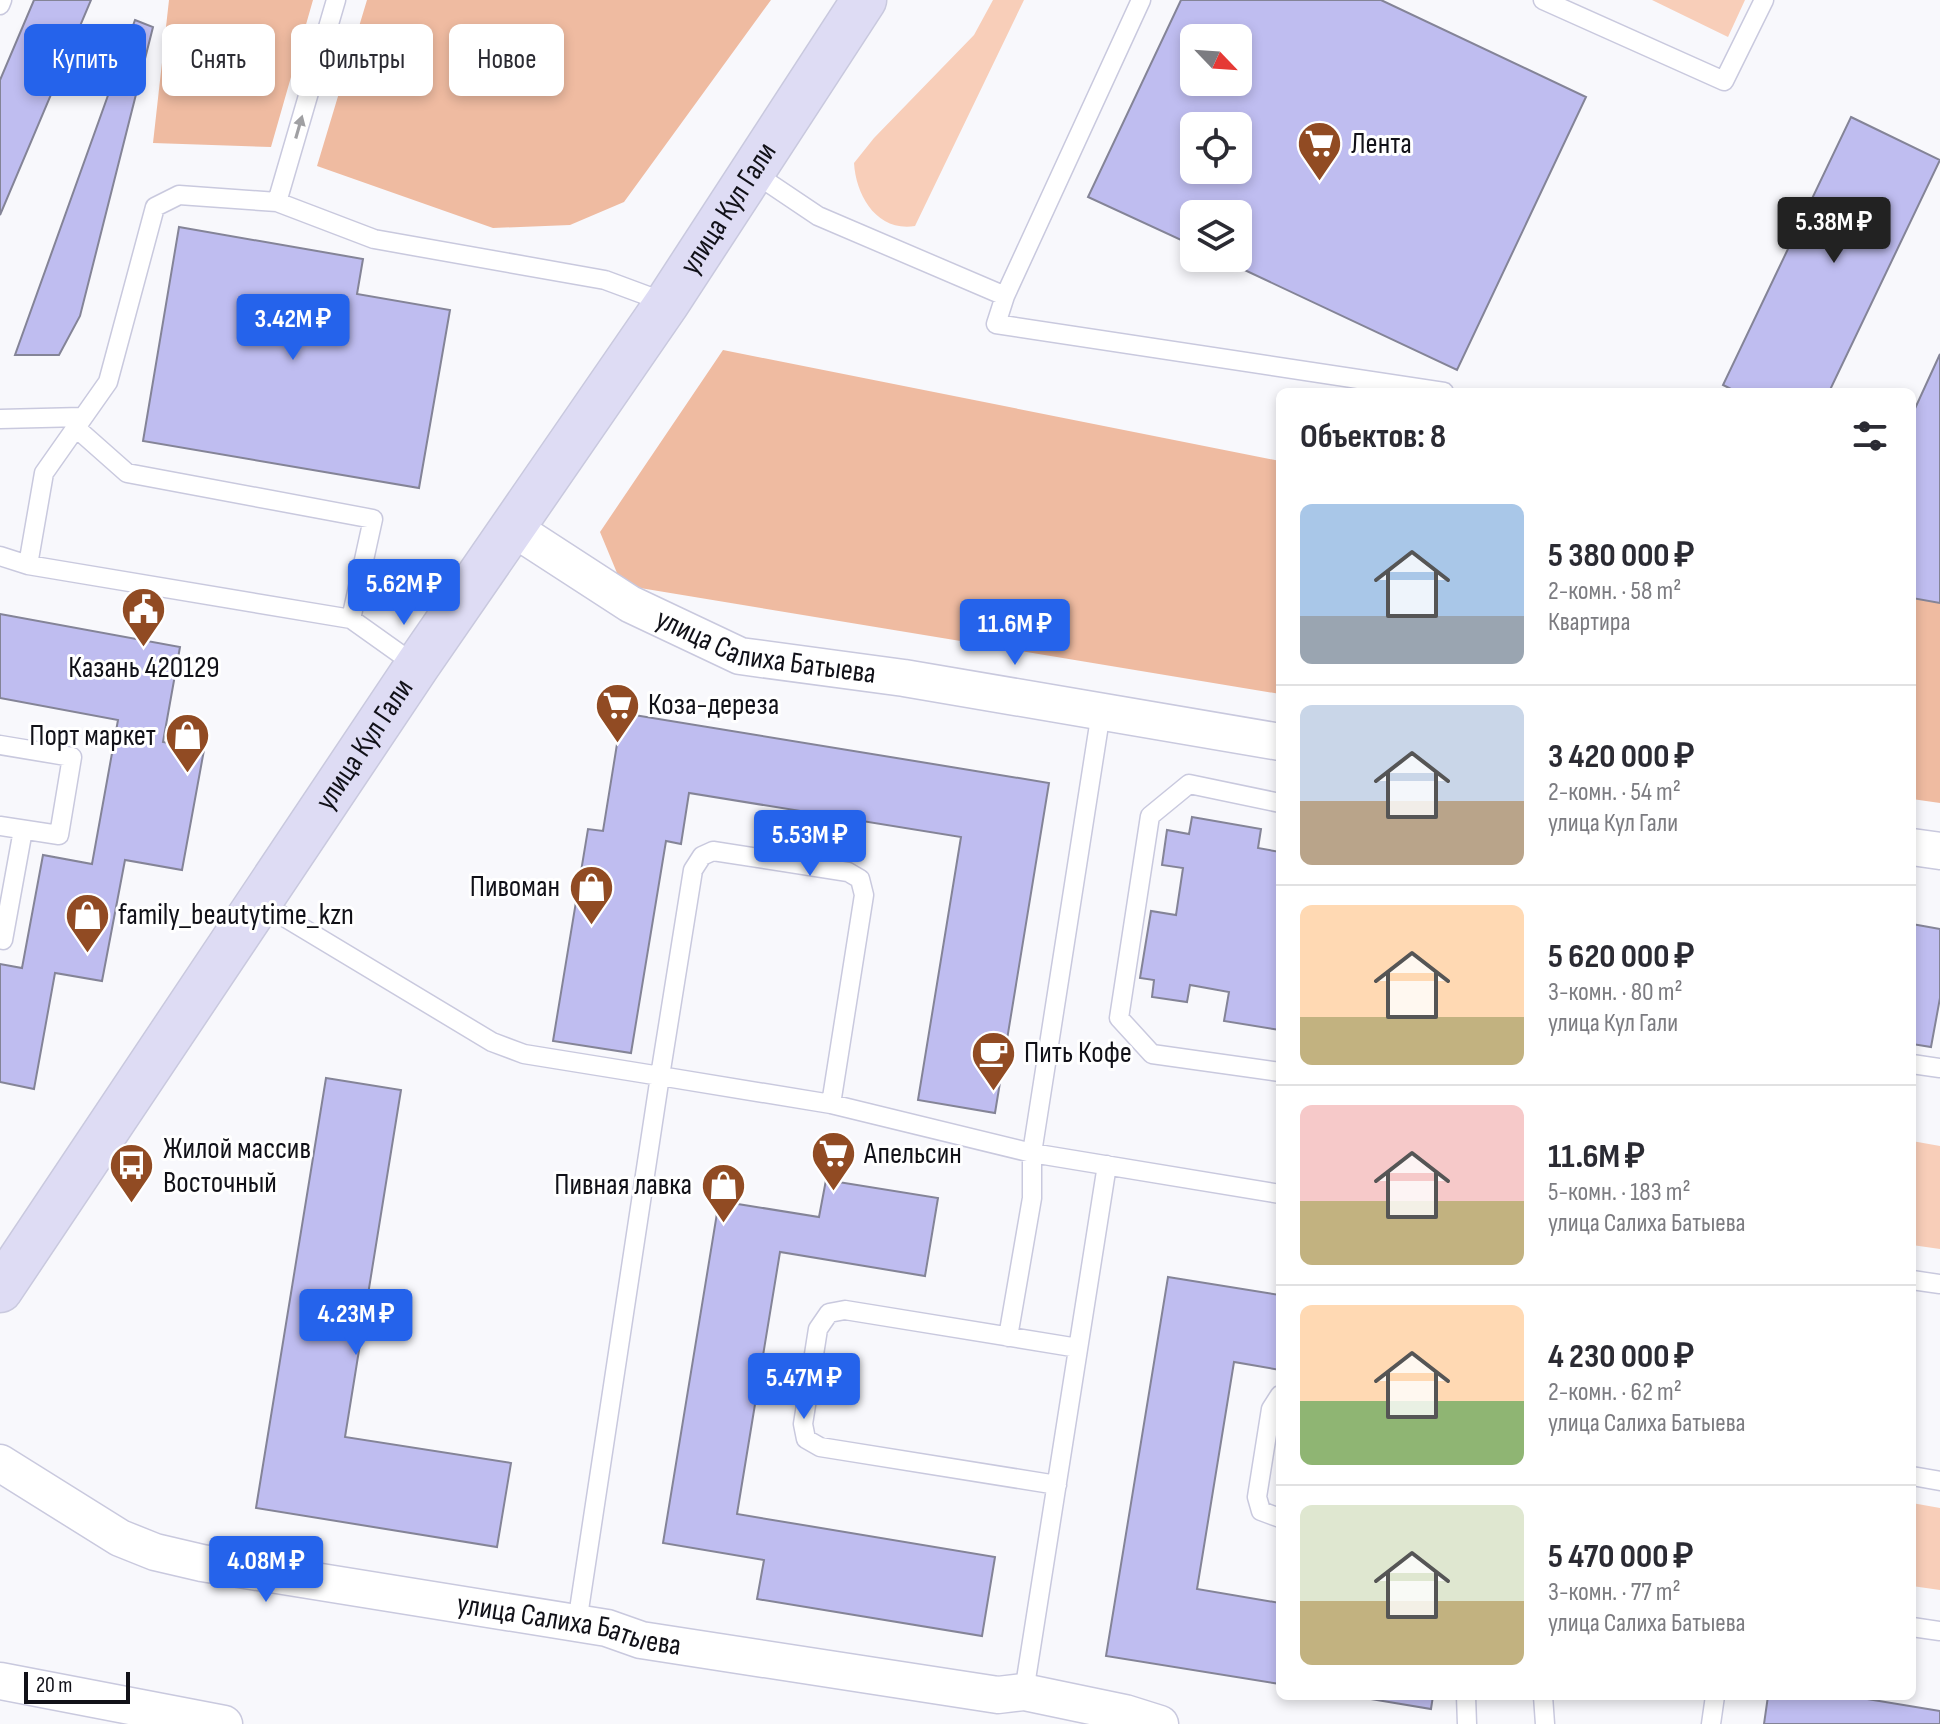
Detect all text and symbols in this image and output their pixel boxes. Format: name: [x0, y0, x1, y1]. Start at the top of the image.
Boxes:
chip: Купить: [24, 24, 146, 96]
chip: Снять: [162, 24, 275, 96]
chip: Фильтры: [291, 24, 433, 96]
chip: Новое: [449, 24, 564, 96]
north arrow: [1180, 24, 1252, 96]
map controls: [1180, 24, 1252, 272]
button: locate: [1180, 112, 1252, 184]
one-way arrow: [293, 114, 306, 138]
supermarket icon: Лента: [1296, 120, 1344, 183]
place label: Лента: [1351, 126, 1412, 162]
street label: улица Кул Гали: [672, 136, 784, 281]
pin: 5.38M ₽: [1760, 197, 1908, 265]
button: layers: [1180, 200, 1252, 272]
text: 5.38M ₽: [1796, 207, 1872, 238]
pin: 3.42M ₽: [219, 294, 367, 362]
text: 3.42M ₽: [255, 304, 331, 335]
icon: filters: [1848, 414, 1892, 458]
text: Объектов: 8: [1300, 416, 1446, 457]
text: 5 380 000 ₽: [1548, 535, 1695, 576]
icon: home: [1364, 536, 1460, 632]
pin: 5.62M ₽: [330, 559, 478, 627]
text: 5.62M ₽: [366, 569, 442, 600]
text: 2-комн. · 58 m²: [1548, 576, 1681, 607]
public building icon: Казань 420129: [120, 586, 168, 649]
pin: 11.6M ₽: [941, 599, 1089, 667]
street label: улица Салиха Батыева: [650, 601, 878, 692]
text: Квартира: [1548, 607, 1631, 638]
text: 11.6M ₽: [978, 609, 1052, 640]
place label: Казань 420129: [68, 650, 220, 686]
street label: улица Кул Гали: [308, 672, 421, 817]
supermarket icon: Коза-дереза: [593, 681, 641, 744]
place label: Коза-дереза: [648, 687, 779, 723]
shop icon: Порт маркет: [163, 712, 211, 775]
place label: Порт маркет: [29, 718, 156, 754]
text: 3 420 000 ₽: [1548, 736, 1694, 777]
icon: home: [1364, 737, 1460, 833]
text: 2-комн. · 54 m²: [1548, 777, 1681, 808]
text: улица Кул Гали: [1548, 808, 1678, 839]
pin: 5.53M ₽: [736, 810, 884, 878]
text: 5.53M ₽: [772, 820, 848, 851]
shop icon: Пивоман: [567, 863, 615, 926]
place label: Пивоман: [470, 869, 560, 905]
shop icon: family_beautytime_kzn: [63, 891, 111, 954]
place label: family_beautytime_kzn: [118, 897, 354, 933]
text: 5 620 000 ₽: [1548, 936, 1694, 977]
icon: home: [1364, 937, 1460, 1033]
text: 3-комн. · 80 m²: [1548, 977, 1683, 1008]
text: улица Кул Гали: [1548, 1008, 1678, 1039]
cafe icon: Пить Кофе: [969, 1029, 1017, 1092]
place label: Пить Кофе: [1024, 1035, 1132, 1071]
supermarket icon: Апельсин: [809, 1130, 857, 1193]
place label: Жилой массив Восточный: [163, 1131, 311, 1201]
place label: Апельсин: [863, 1136, 962, 1172]
text: 11.6M ₽: [1548, 1136, 1645, 1177]
icon: home: [1364, 1137, 1460, 1233]
bus stop icon: Жилой массив Восточный: [108, 1142, 156, 1205]
shop icon: Пивная лавка: [699, 1161, 747, 1224]
place label: Пивная лавка: [554, 1167, 692, 1203]
text: 5-комн. · 183 m²: [1548, 1177, 1691, 1208]
text: улица Салиха Батыева: [1548, 1208, 1746, 1239]
pin: 4.23M ₽: [282, 1289, 430, 1357]
text: 4.23M ₽: [317, 1299, 395, 1330]
text: 4 230 000 ₽: [1548, 1336, 1694, 1377]
icon: home: [1364, 1337, 1460, 1433]
pin: 5.47M ₽: [730, 1353, 878, 1421]
text: 5.47M ₽: [766, 1363, 842, 1394]
text: 2-комн. · 62 m²: [1548, 1377, 1682, 1408]
text: улица Салиха Батыева: [1548, 1408, 1746, 1439]
pin: 4.08M ₽: [192, 1536, 340, 1604]
text: 5 470 000 ₽: [1548, 1536, 1693, 1577]
icon: home: [1364, 1537, 1460, 1633]
text: 4.08M ₽: [227, 1546, 305, 1577]
text: 3-комн. · 77 m²: [1548, 1577, 1680, 1608]
street label: улица Салиха Батыева: [454, 1586, 684, 1664]
text: улица Салиха Батыева: [1548, 1608, 1746, 1639]
scale bar: [24, 1668, 130, 1704]
text: 20 m: [36, 1672, 73, 1699]

